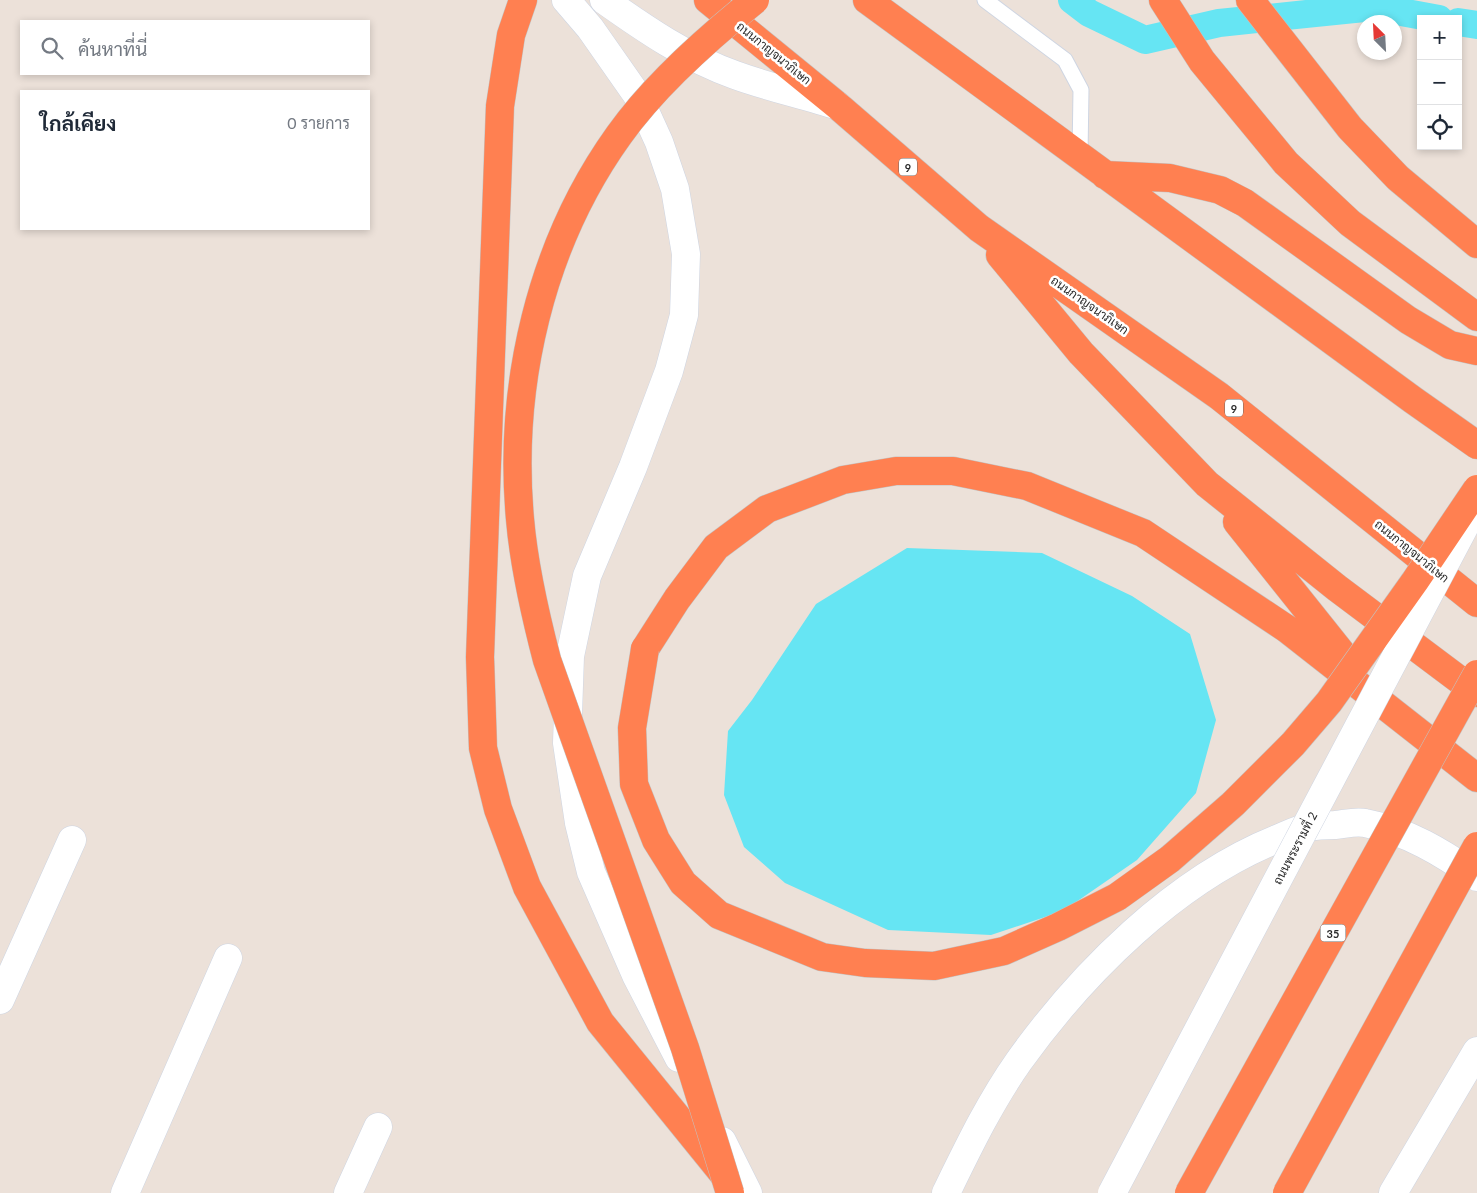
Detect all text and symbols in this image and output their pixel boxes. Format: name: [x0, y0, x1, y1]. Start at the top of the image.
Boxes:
north arrow: [1357, 15, 1402, 60]
map controls: [1417, 15, 1462, 150]
button: +: [1417, 15, 1462, 60]
street label: ถนนกาญจนาภิเษก: [734, 18, 814, 88]
search box: [20, 20, 370, 75]
icon: search: [38, 34, 66, 62]
text: ค้นหาที่นี่: [78, 37, 147, 60]
button: −: [1417, 60, 1462, 105]
button: locate: [1417, 105, 1462, 150]
text: ใกล้เคียง: [40, 110, 116, 135]
text: 0 รายการ: [287, 113, 350, 132]
road number: 9: [899, 158, 917, 176]
street label: ถนนกาญจนาภิเษก: [1048, 273, 1132, 337]
road number: 9: [1225, 399, 1243, 416]
street label: ถนนกาญจนาภิเษก: [1372, 516, 1452, 586]
street label: ถนนพระรามที่ 2: [1267, 808, 1320, 887]
road number: 35: [1320, 924, 1346, 941]

